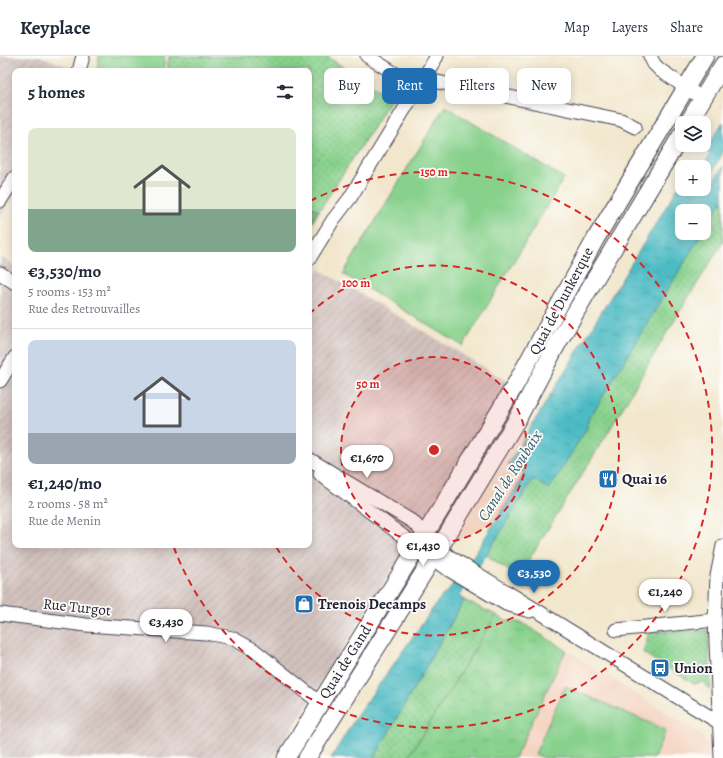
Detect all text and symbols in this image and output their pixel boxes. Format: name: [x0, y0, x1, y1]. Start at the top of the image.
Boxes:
text: Keyplace: [20, 15, 90, 41]
text: Map: [564, 18, 590, 37]
text: Layers: [612, 18, 648, 37]
text: Share: [670, 18, 703, 37]
chip: Buy: [324, 68, 374, 104]
chip: Rent: [382, 68, 437, 104]
chip: Filters: [445, 68, 509, 104]
chip: New: [517, 68, 571, 104]
text: 5 homes: [28, 81, 85, 104]
icon: filters: [274, 81, 296, 103]
map controls: [675, 116, 711, 240]
button: layers: [675, 116, 711, 152]
icon: home: [126, 154, 198, 226]
button: +: [675, 160, 711, 196]
text: 150 m: [420, 164, 448, 180]
button: −: [675, 204, 711, 240]
street label: Quai de Dunkerque: [524, 243, 598, 358]
text: €3,530/mo: [28, 260, 101, 283]
text: 100 m: [342, 275, 370, 291]
text: 5 rooms · 153 m²: [28, 283, 111, 300]
text: Rue des Retrouvailles: [28, 300, 140, 317]
icon: home: [126, 366, 198, 438]
text: 50 m: [356, 376, 380, 392]
water label: Canal de Roubaix: [472, 426, 548, 526]
centre of rings: [427, 443, 441, 457]
pin: €1,670: [334, 445, 400, 479]
text: €1,670: [350, 449, 384, 466]
restaurant icon: Quai 16: [597, 468, 619, 490]
place label: Quai 16: [622, 469, 667, 489]
text: €1,240/mo: [28, 472, 102, 495]
text: 2 rooms · 58 m²: [28, 495, 108, 512]
text: Rue de Menin: [28, 512, 101, 529]
pin: €1,430: [390, 533, 456, 567]
text: €1,430: [406, 537, 440, 554]
pin: €3,530: [501, 560, 567, 594]
text: €3,530: [517, 564, 551, 581]
pin: €1,240: [632, 579, 698, 613]
text: €1,240: [648, 583, 682, 600]
street label: Rue Turgot: [42, 593, 112, 621]
shop icon: Trenois Decamps: [293, 593, 315, 615]
place label: Trenois Decamps: [318, 594, 426, 614]
pin: €3,430: [133, 609, 199, 643]
text: €3,430: [149, 613, 183, 630]
street label: Quai de Gand: [314, 620, 376, 703]
bus stop icon: Union: [649, 657, 671, 679]
place label: Union: [674, 658, 713, 678]

